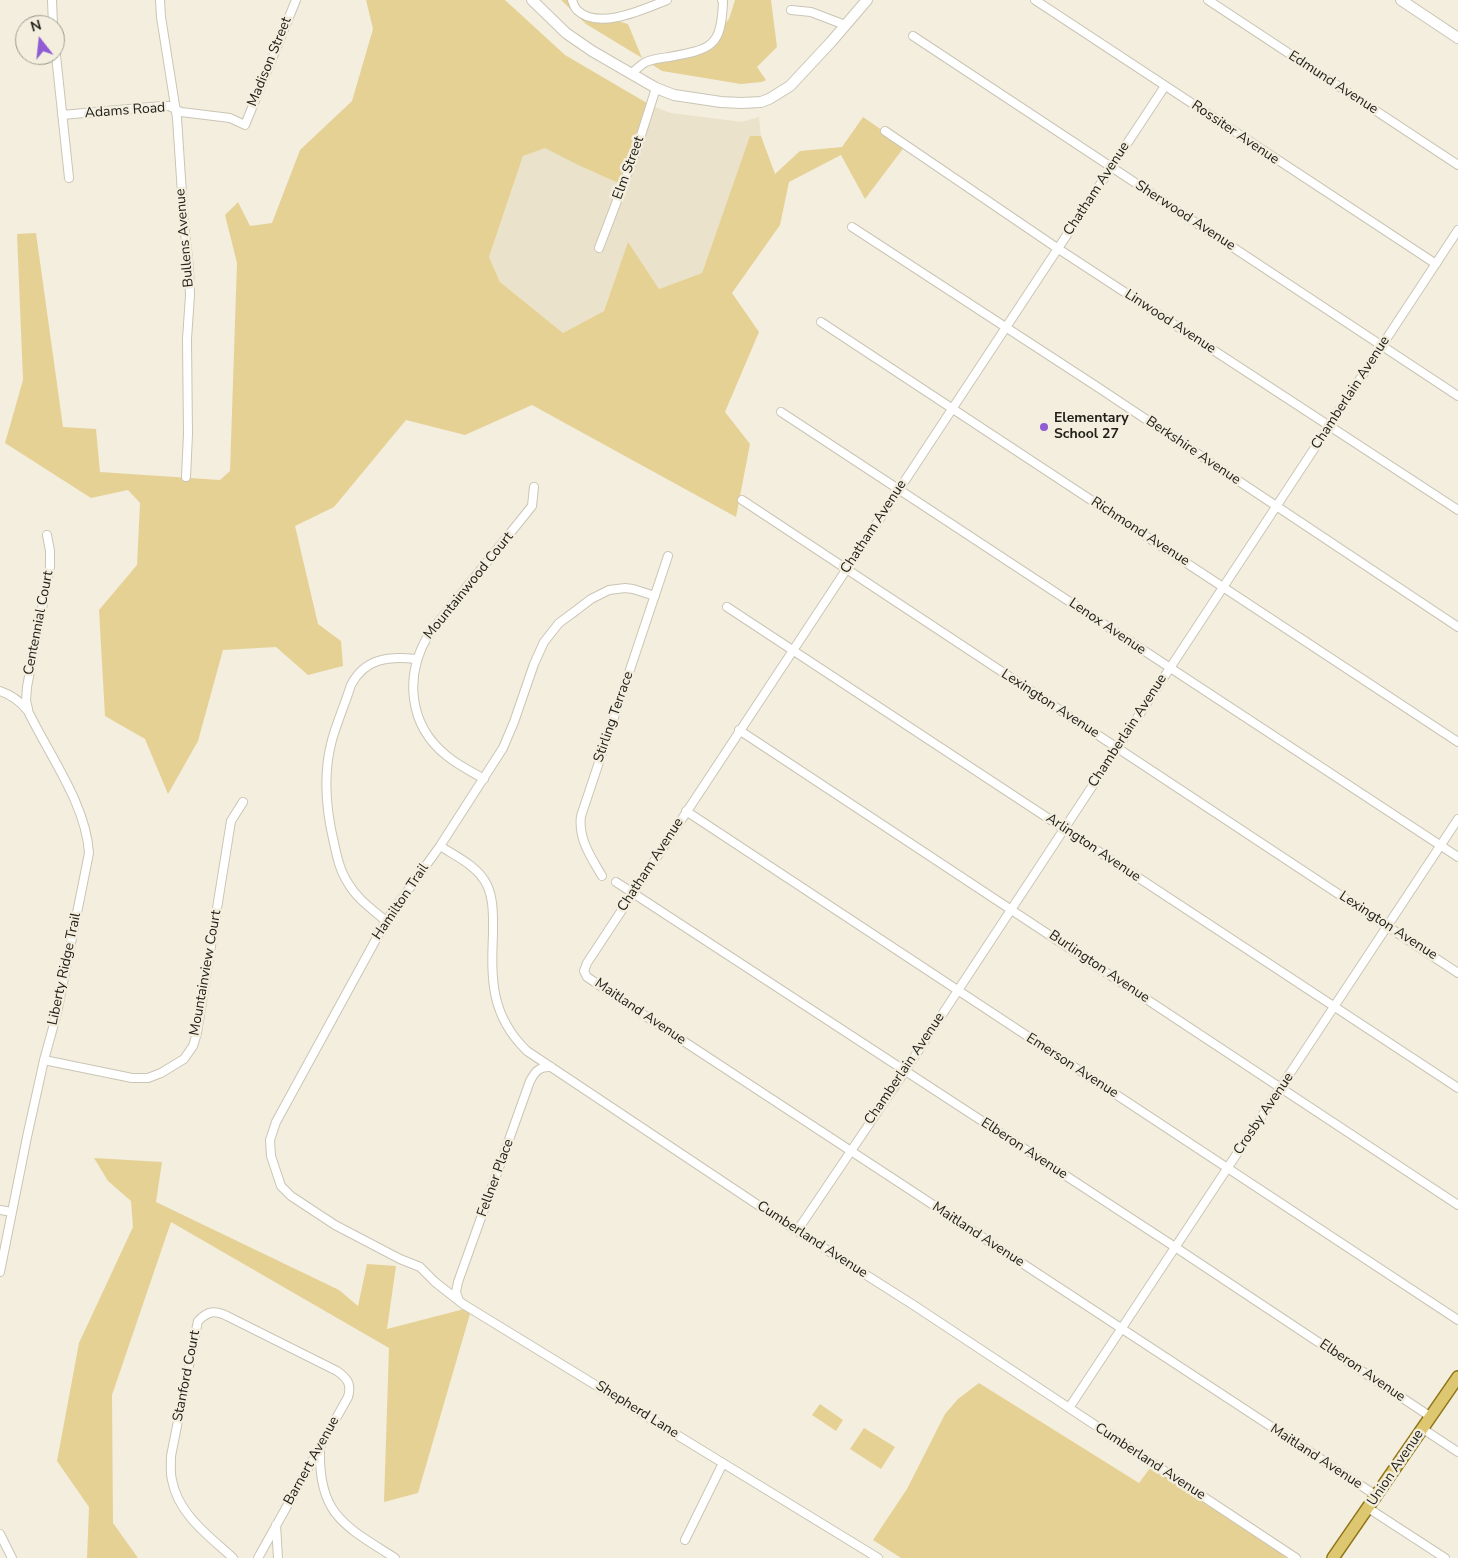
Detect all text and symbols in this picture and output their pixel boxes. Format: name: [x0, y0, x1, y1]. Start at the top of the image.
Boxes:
north arrow: [15, 15, 65, 65]
text: N: [28, 15, 44, 37]
street label: Madison Street: [244, 15, 296, 109]
street label: Edmund Avenue: [1285, 48, 1381, 118]
street label: Rossiter Avenue: [1188, 97, 1282, 169]
street label: Adams Road: [84, 100, 166, 122]
street label: Elm Street: [610, 134, 648, 202]
street label: Chatham Avenue: [1060, 139, 1134, 239]
street label: Sherwood Avenue: [1132, 177, 1238, 255]
street label: Bullens Avenue: [172, 188, 198, 288]
street label: Linwood Avenue: [1121, 286, 1219, 358]
street label: Chamberlain Avenue: [1308, 333, 1394, 453]
place label: Elementary School 27: [1054, 411, 1129, 444]
street label: Berkshire Avenue: [1143, 413, 1243, 489]
marker: Elementary School 27: [1038, 421, 1050, 433]
street label: Chatham Avenue: [837, 477, 911, 577]
street label: Richmond Avenue: [1088, 494, 1192, 570]
street label: Mountainwood Court: [421, 529, 517, 643]
street label: Centennial Court: [21, 569, 57, 677]
street label: Lenox Avenue: [1065, 595, 1149, 659]
street label: Lexington Avenue: [998, 666, 1102, 742]
street label: Stirling Terrace: [591, 669, 637, 765]
street label: Chamberlain Avenue: [1085, 671, 1171, 791]
street label: Arlington Avenue: [1042, 810, 1144, 886]
street label: Chatham Avenue: [614, 815, 688, 915]
street label: Hamilton Trail: [369, 861, 433, 943]
street label: Lexington Avenue: [1336, 888, 1440, 964]
street label: Mountainview Court: [187, 909, 225, 1037]
street label: Liberty Ridge Trail: [45, 911, 85, 1027]
street label: Burlington Avenue: [1046, 927, 1152, 1007]
street label: Maitland Avenue: [591, 975, 689, 1049]
street label: Chamberlain Avenue: [861, 1010, 949, 1128]
street label: Emerson Avenue: [1023, 1030, 1121, 1102]
street label: Crosby Avenue: [1230, 1070, 1298, 1158]
street label: Elberon Avenue: [978, 1115, 1070, 1183]
street label: Fellner Place: [474, 1137, 518, 1219]
street label: Cumberland Avenue: [753, 1198, 871, 1282]
street label: Maitland Avenue: [929, 1199, 1027, 1271]
street label: Stanford Court: [170, 1329, 204, 1423]
street label: Elberon Avenue: [1316, 1336, 1408, 1406]
street label: Shepherd Lane: [592, 1378, 682, 1442]
street label: Barnert Avenue: [281, 1414, 343, 1508]
street label: Cumberland Avenue: [1091, 1420, 1209, 1504]
street label: Maitland Avenue: [1267, 1421, 1365, 1493]
street label: Union Avenue: [1364, 1427, 1428, 1509]

